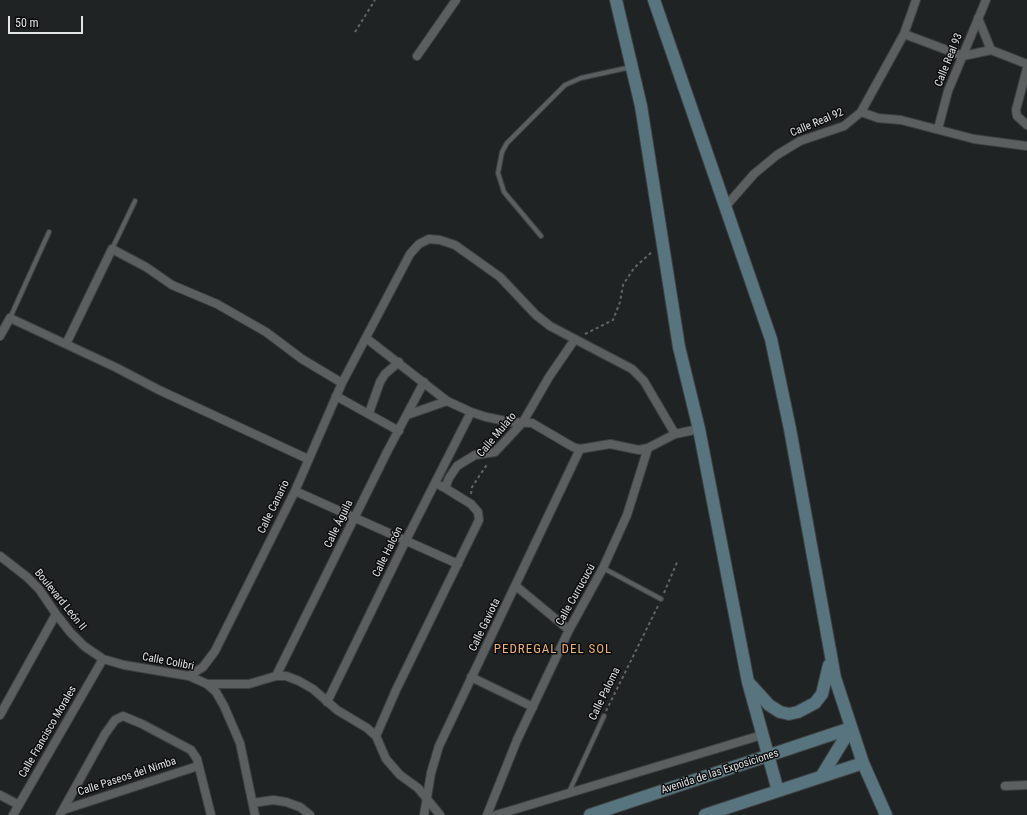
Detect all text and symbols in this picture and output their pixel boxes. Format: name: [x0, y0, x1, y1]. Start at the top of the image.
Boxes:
scale bar: [10, 8, 85, 34]
text: 50 m: [15, 16, 39, 30]
street label: Calle Real 93: [932, 31, 966, 89]
street label: Calle Real 92: [788, 106, 846, 140]
street label: Calle Mulato: [474, 410, 520, 460]
street label: Calle Canario: [255, 478, 293, 536]
street label: Calle Águila: [322, 498, 356, 550]
street label: Calle Halcón: [370, 524, 406, 580]
street label: Calle Currucucú: [554, 562, 598, 628]
street label: Boulevard León II: [31, 567, 89, 633]
street label: Calle Gaviota: [467, 596, 503, 654]
district label: PEDREGAL DEL SOL: [494, 642, 612, 658]
street label: Calle Colibri: [141, 651, 195, 673]
street label: Calle Paloma: [587, 665, 623, 723]
street label: Calle Francisco Morales: [16, 684, 80, 780]
street label: Avenida de las Exposiciones: [660, 747, 780, 797]
street label: Calle Paseos del Nimba: [76, 755, 178, 799]

